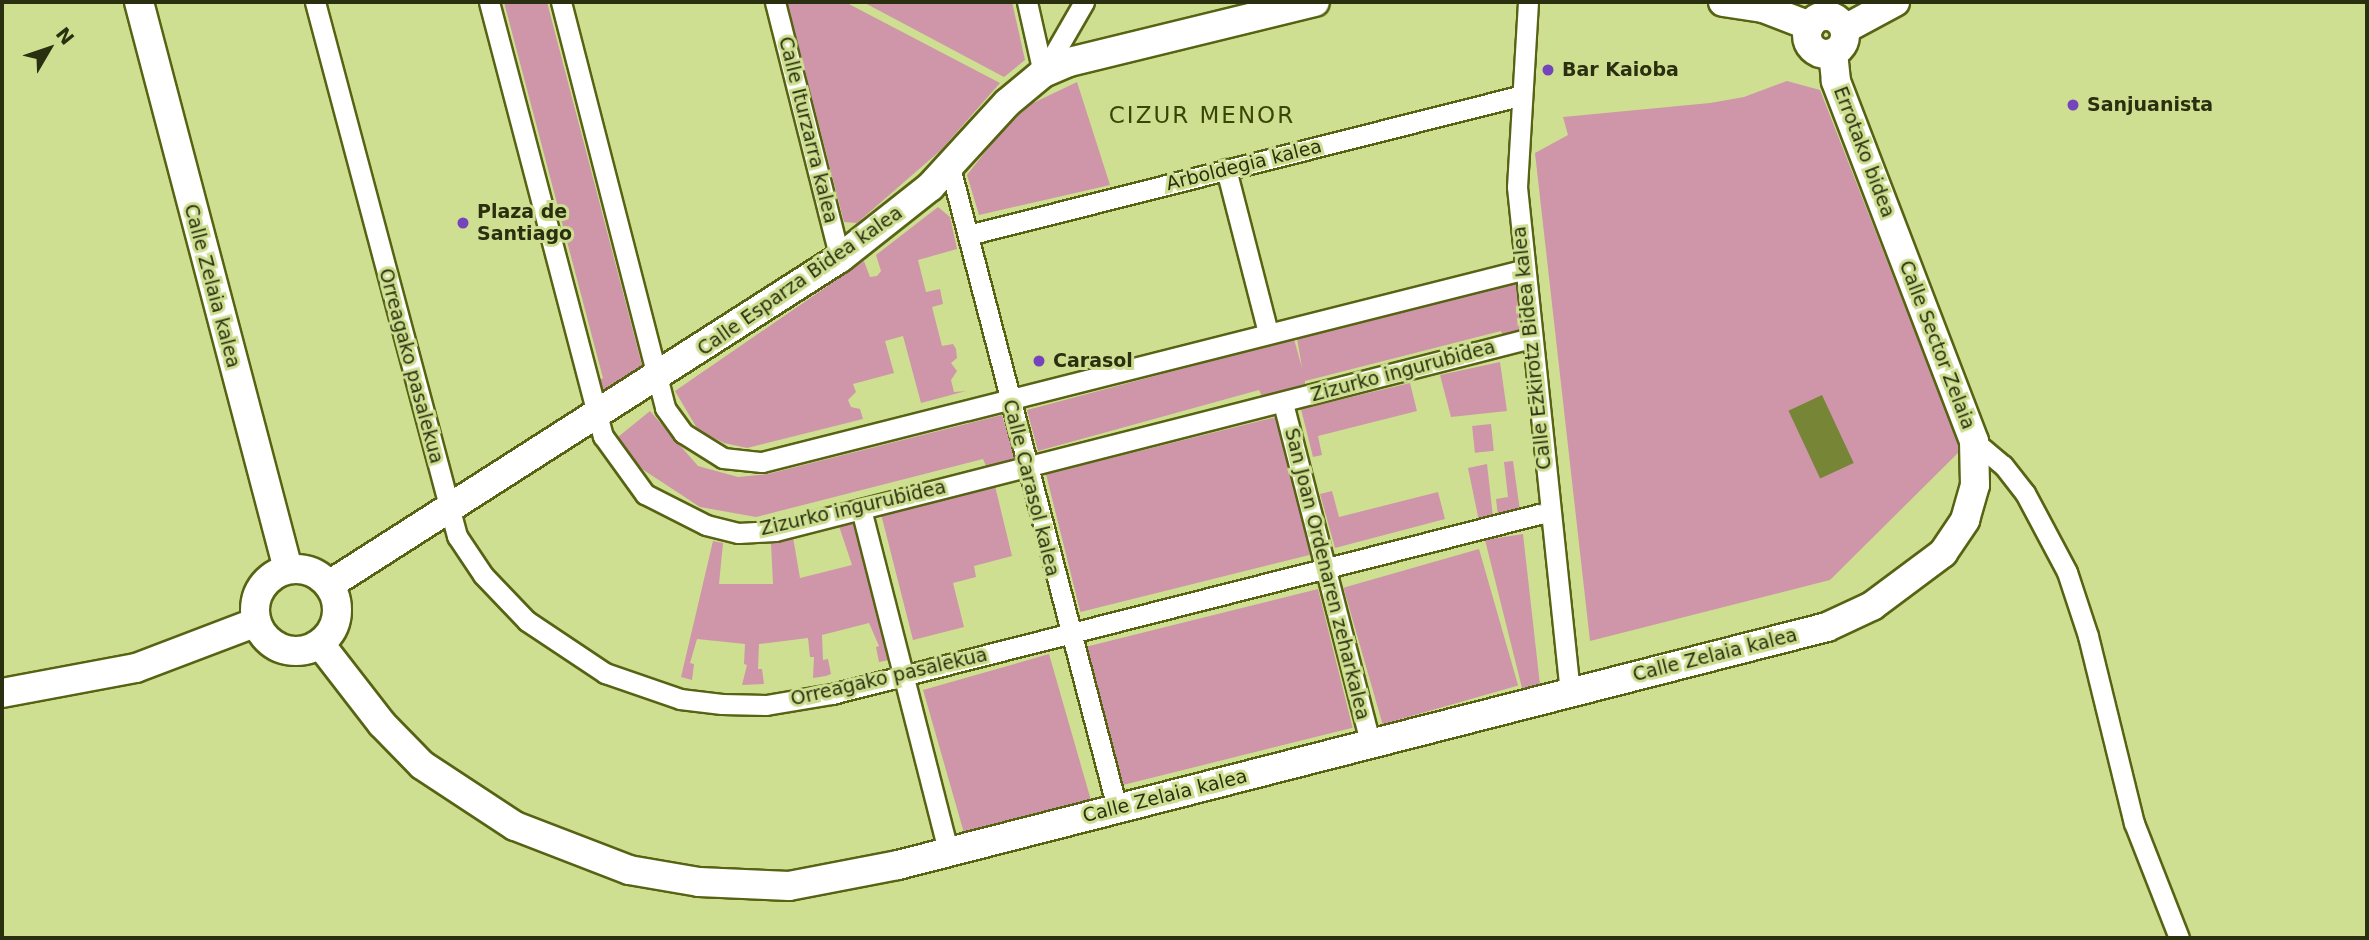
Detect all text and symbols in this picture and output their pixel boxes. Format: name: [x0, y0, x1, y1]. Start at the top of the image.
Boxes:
north arrow: [14, 14, 84, 84]
text: N: [52, 23, 79, 49]
street label: Calle Iturzarra kalea: [774, 34, 842, 226]
place label: Bar Kaioba: [1562, 59, 1679, 81]
marker: Bar Kaioba: [1540, 62, 1556, 78]
street label: Errotako bidea: [1829, 83, 1899, 221]
place label: Sanjuanista: [2087, 94, 2213, 116]
marker: Sanjuanista: [2065, 97, 2081, 113]
district label: CIZUR MENOR: [1110, 101, 1294, 129]
street label: Arboldegia kalea: [1164, 135, 1324, 195]
place label: Plaza de Santiago: [477, 201, 572, 245]
street label: Calle Esparza Bidea kalea: [693, 201, 907, 361]
street label: Calle Zelaia kalea: [179, 202, 245, 370]
marker: Plaza de Santiago: [455, 215, 471, 231]
street label: Calle Ezkirotz Bidea kalea: [1508, 225, 1556, 471]
street label: Calle Sector Zelaia: [1894, 257, 1980, 433]
street label: Orreagako pasalekua: [374, 266, 448, 466]
street label: Zizurko ingurubidea: [1308, 335, 1498, 407]
place label: Carasol: [1053, 350, 1133, 372]
marker: Carasol: [1031, 353, 1047, 369]
street label: Calle Carasol kalea: [998, 397, 1064, 579]
street label: San Joan Ordenaren zeharkalea: [1280, 426, 1374, 722]
street label: Zizurko ingurubidea: [758, 476, 948, 540]
street label: Calle Zelaia kalea: [1630, 624, 1800, 686]
street label: Orreagako pasalekua: [788, 643, 990, 711]
street label: Calle Zelaia kalea: [1080, 765, 1250, 827]

